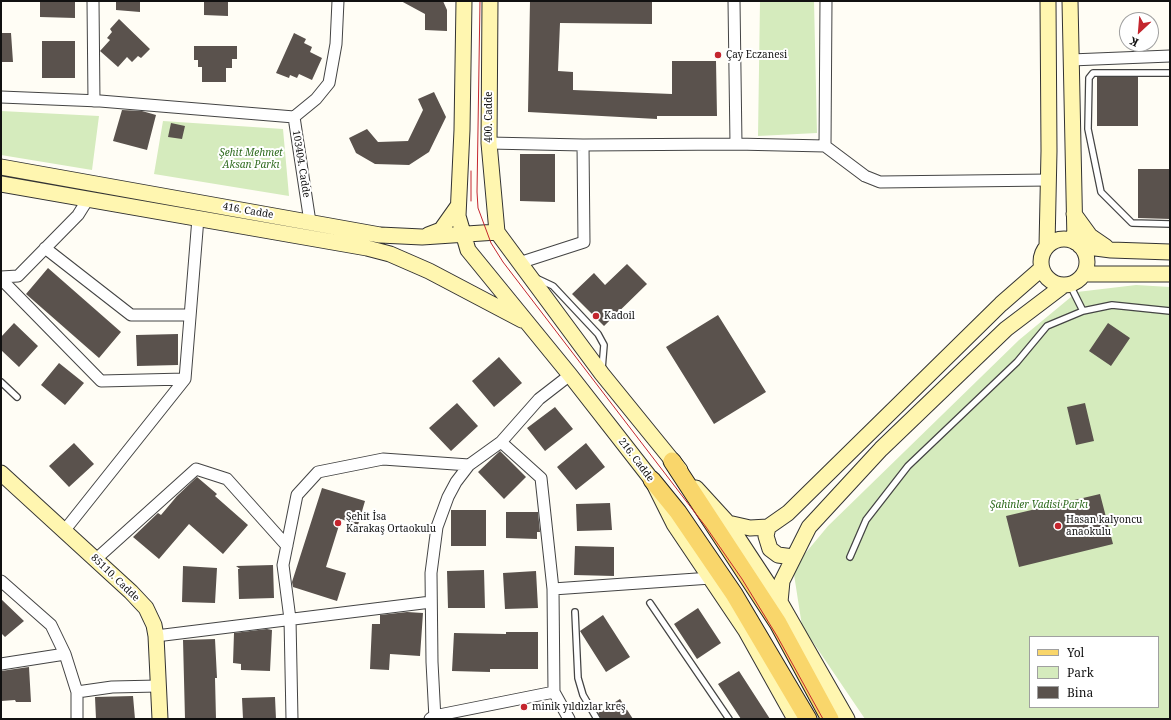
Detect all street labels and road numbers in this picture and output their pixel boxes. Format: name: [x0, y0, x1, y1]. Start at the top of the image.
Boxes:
street label: 400. Cadde: [483, 91, 495, 143]
street label: 103404. Cadde: [290, 129, 312, 199]
street label: 416. Cadde: [222, 201, 274, 221]
street label: 216. Cadde: [616, 436, 656, 484]
street label: 85110. Cadde: [88, 552, 142, 604]

